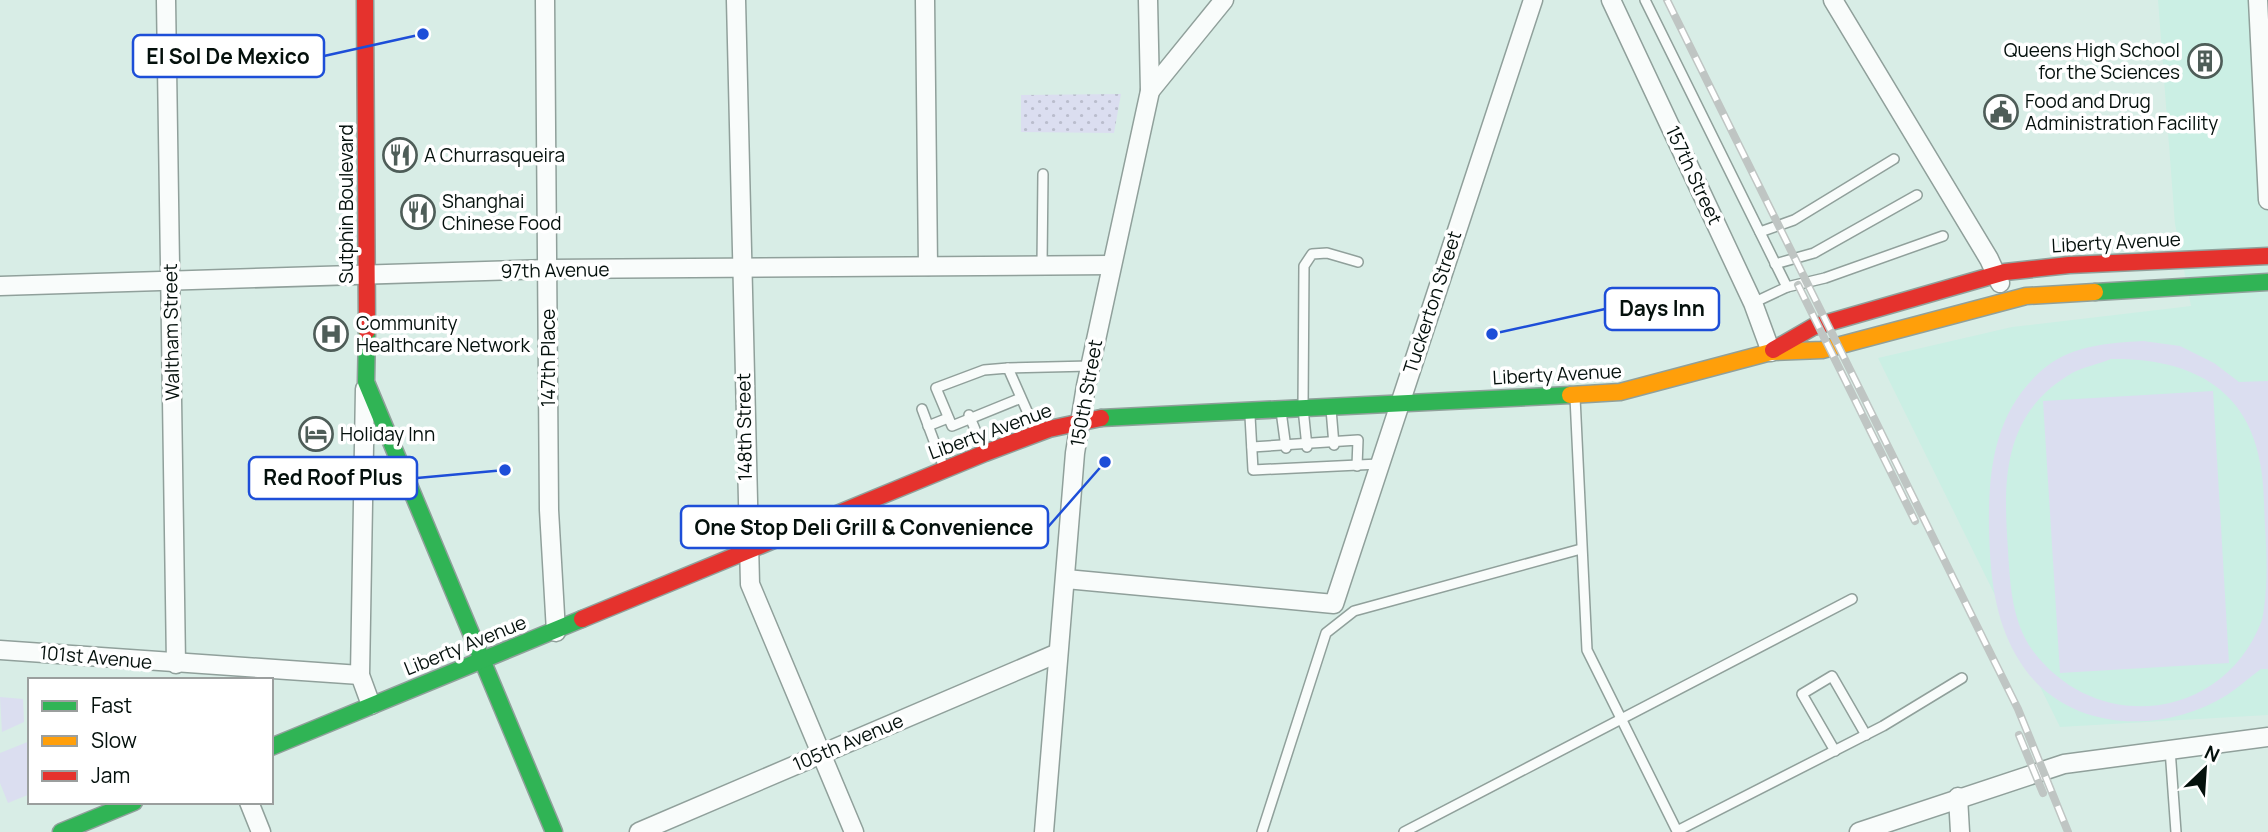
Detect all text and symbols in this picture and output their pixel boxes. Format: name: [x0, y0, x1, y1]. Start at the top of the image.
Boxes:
callout: El Sol De Mexico: [133, 35, 324, 77]
place label: Queens High School for the Sciences: [2004, 37, 2180, 85]
text: El Sol De Mexico: [146, 42, 310, 70]
building icon: Queens High School for the Sciences: [2186, 42, 2224, 80]
place label: Food and Drug Administration Facility: [2025, 88, 2218, 136]
public building icon: Food and Drug Administration Facility: [1982, 93, 2020, 131]
street label: 157th Street: [1660, 121, 1728, 229]
street label: Sutphin Boulevard: [333, 124, 359, 284]
restaurant icon: A Churrasqueira: [381, 136, 419, 174]
place label: A Churrasqueira: [424, 142, 565, 168]
place label: Shanghai Chinese Food: [442, 188, 562, 236]
restaurant icon: Shanghai Chinese Food: [399, 193, 437, 231]
street label: Liberty Avenue: [2051, 226, 2181, 258]
street label: Tuckerton Street: [1397, 227, 1467, 377]
street label: 97th Avenue: [500, 256, 610, 284]
street label: Waltham Street: [157, 263, 185, 401]
callout: Days Inn: [1605, 288, 1719, 330]
text: Days Inn: [1619, 294, 1705, 322]
street label: 147th Place: [535, 309, 561, 407]
place label: Community Healthcare Network: [356, 310, 530, 358]
hospital icon: Community Healthcare Network: [312, 315, 350, 353]
street label: 150th Street: [1064, 337, 1108, 449]
street label: Liberty Avenue: [1492, 358, 1622, 390]
street label: 148th Street: [730, 373, 758, 481]
street label: Liberty Avenue: [925, 397, 1055, 465]
hotel icon: Holiday Inn: [297, 415, 335, 453]
place label: Holiday Inn: [340, 421, 435, 447]
callout: Red Roof Plus: [249, 457, 417, 499]
text: Red Roof Plus: [263, 463, 403, 491]
callout: One Stop Deli Grill & Convenience: [681, 506, 1048, 548]
text: One Stop Deli Grill & Convenience: [694, 513, 1034, 541]
street label: Liberty Avenue: [400, 609, 530, 681]
street label: 101st Avenue: [39, 639, 153, 675]
legend: [28, 678, 273, 804]
text: Fast: [91, 691, 132, 719]
street label: 105th Avenue: [789, 707, 907, 777]
text: Slow: [91, 726, 137, 754]
north arrow: [2170, 734, 2240, 804]
text: N: [2201, 739, 2224, 768]
text: Jam: [91, 761, 130, 789]

